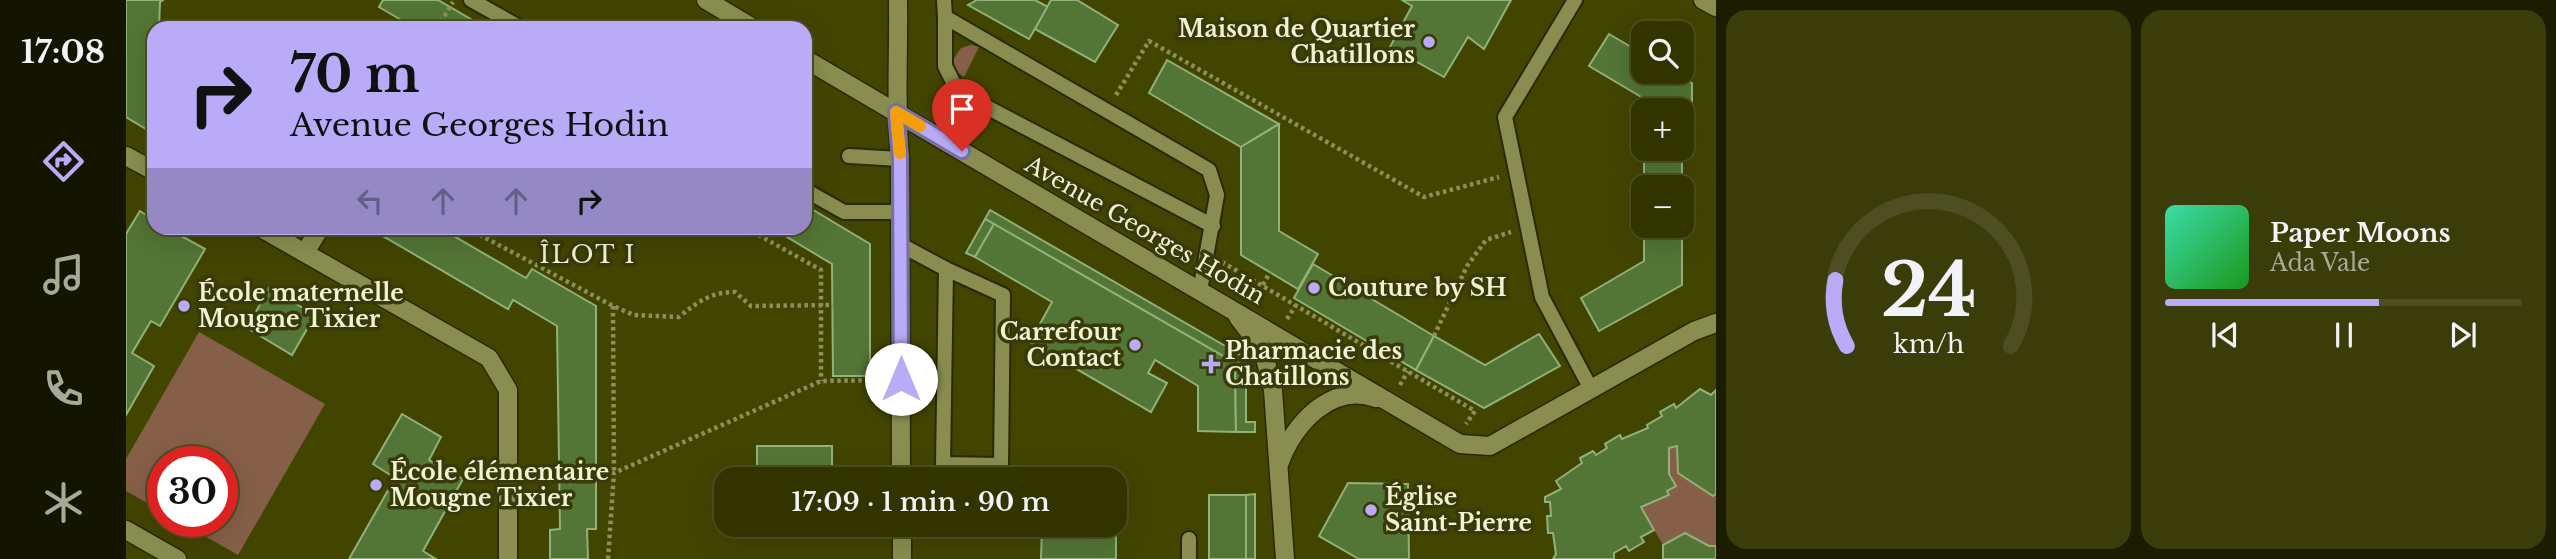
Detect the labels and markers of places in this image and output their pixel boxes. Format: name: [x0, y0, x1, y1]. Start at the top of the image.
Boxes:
place label: Maison de Quartier Chatillons: [1178, 15, 1416, 69]
marker: Maison de Quartier Chatillons: [1421, 34, 1437, 50]
pin: [932, 79, 992, 151]
place label: Couture by SH: [1328, 274, 1507, 302]
place label: École maternelle Mougne Tixier: [198, 278, 404, 333]
marker: Couture by SH: [1306, 280, 1322, 296]
marker: École maternelle Mougne Tixier: [176, 298, 192, 314]
place label: Carrefour Contact: [1000, 318, 1122, 372]
marker: Carrefour Contact: [1127, 337, 1143, 353]
place label: Pharmacie des Chatillons: [1225, 337, 1402, 391]
marker: Pharmacie des Chatillons: [1203, 356, 1219, 372]
place label: École élémentaire Mougne Tixier: [390, 457, 609, 512]
marker: École élémentaire Mougne Tixier: [368, 477, 384, 493]
place label: Église Saint-Pierre: [1385, 482, 1532, 537]
marker: Église Saint-Pierre: [1363, 502, 1379, 518]

